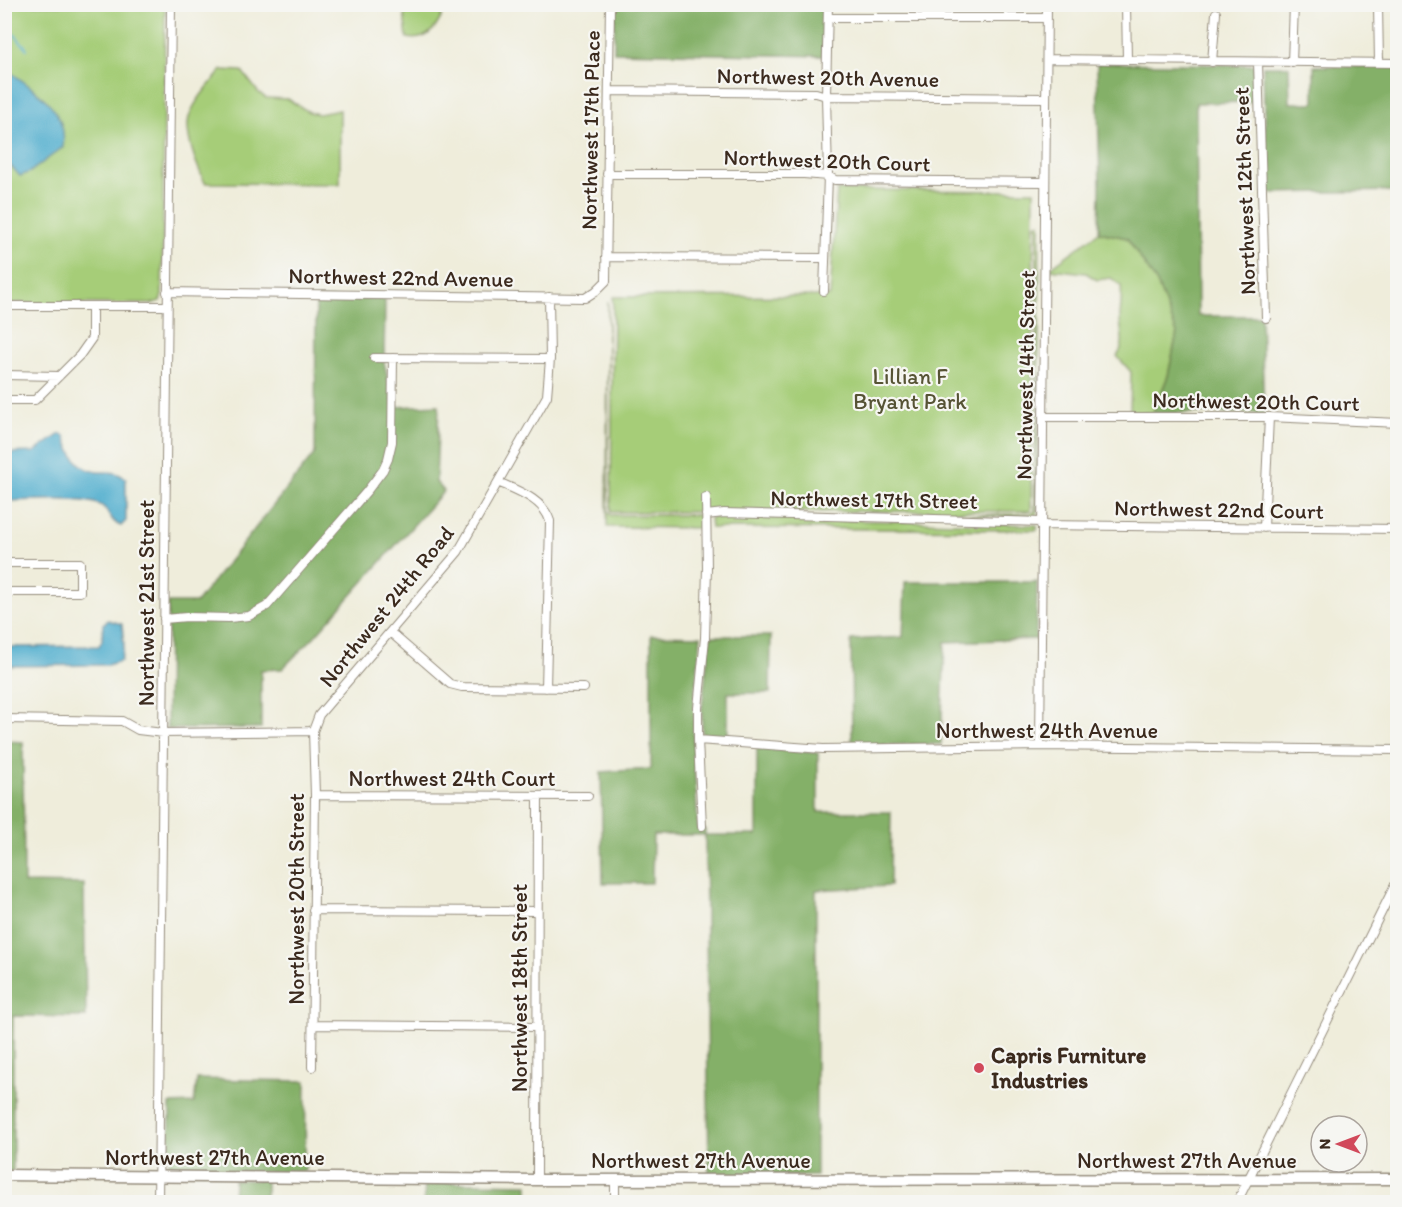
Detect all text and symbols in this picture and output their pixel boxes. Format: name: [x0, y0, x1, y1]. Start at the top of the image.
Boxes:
street label: Northwest 17th Place: [575, 30, 606, 230]
street label: Northwest 20th Avenue: [716, 62, 940, 93]
street label: Northwest 12th Street: [1227, 87, 1262, 295]
street label: Northwest 20th Court: [723, 143, 931, 178]
street label: Northwest 22nd Avenue: [288, 262, 514, 293]
street label: Northwest 14th Street: [1010, 270, 1041, 480]
park label: Lillian F Bryant Park: [853, 363, 967, 415]
street label: Northwest 20th Court: [1152, 386, 1360, 417]
street label: Northwest 17th Street: [770, 484, 978, 515]
street label: Northwest 22nd Court: [1114, 494, 1324, 525]
street label: Northwest 21st Street: [133, 500, 160, 706]
street label: Northwest 24th Road: [313, 520, 460, 692]
street label: Northwest 24th Avenue: [936, 717, 1158, 744]
street label: Northwest 24th Court: [349, 765, 555, 792]
street label: Northwest 20th Street: [283, 793, 310, 1005]
street label: Northwest 18th Street: [506, 884, 533, 1092]
place label: Capris Furniture Industries: [991, 1042, 1147, 1094]
marker: Capris Furniture Industries: [972, 1061, 986, 1075]
north arrow: [1309, 1114, 1369, 1174]
text: N: [1315, 1139, 1334, 1149]
street label: Northwest 27th Avenue: [105, 1144, 325, 1171]
street label: Northwest 27th Avenue: [591, 1147, 811, 1174]
street label: Northwest 27th Avenue: [1077, 1147, 1297, 1174]

